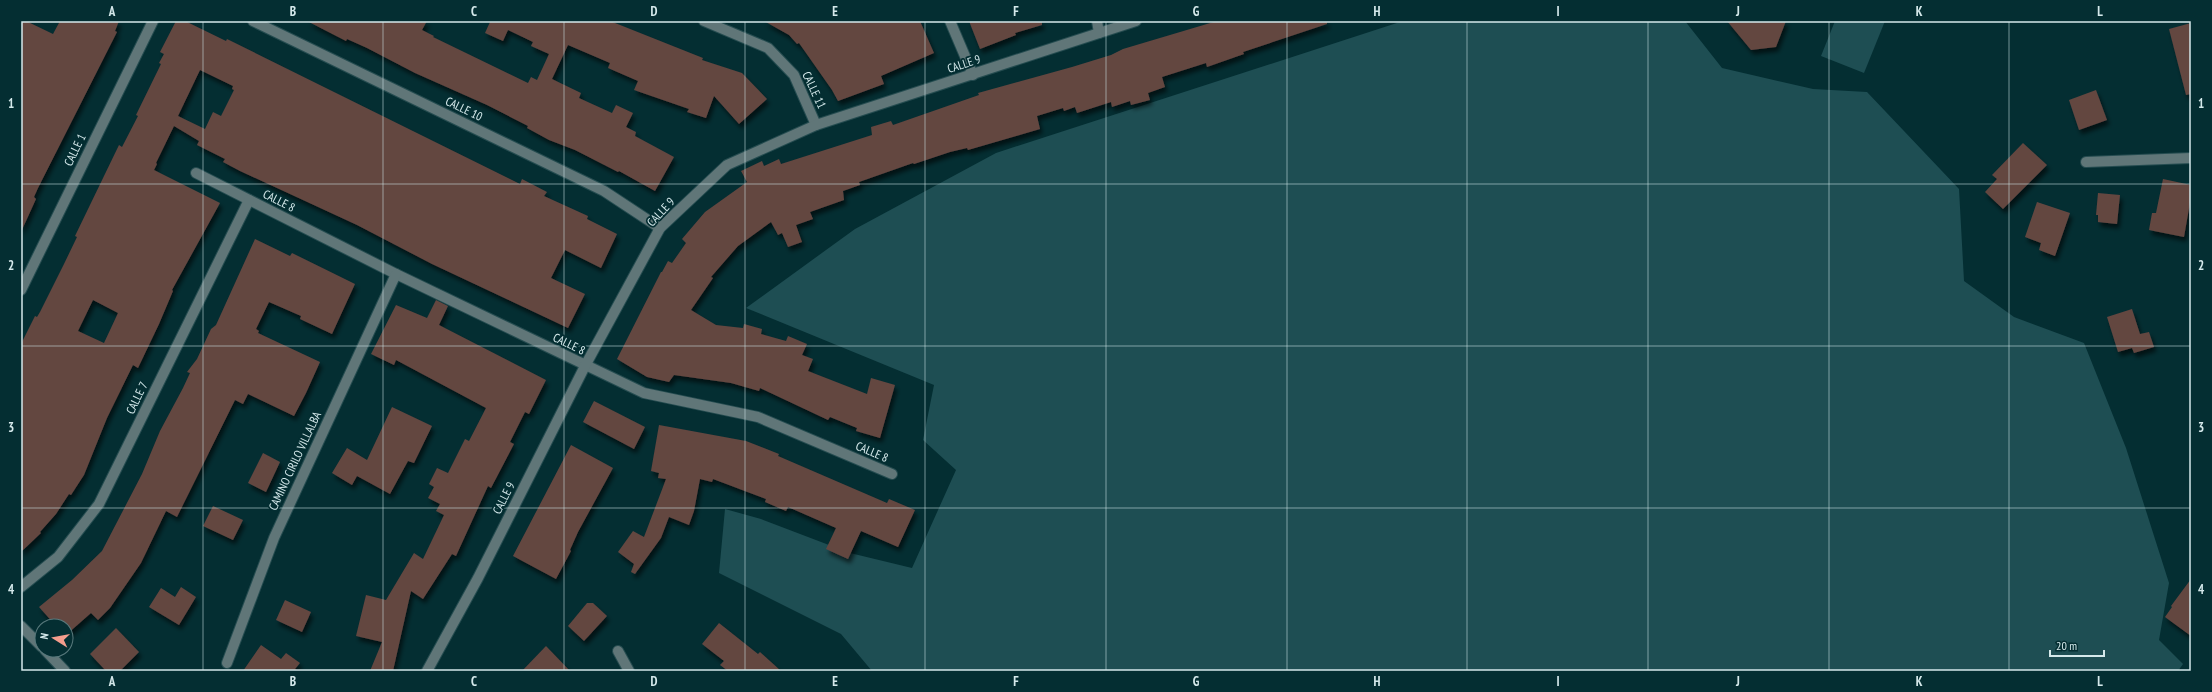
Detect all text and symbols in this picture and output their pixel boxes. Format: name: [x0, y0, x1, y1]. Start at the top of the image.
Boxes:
text: A: [108, 3, 116, 20]
text: B: [290, 3, 296, 20]
text: C: [471, 3, 477, 20]
text: D: [651, 3, 658, 20]
text: E: [832, 3, 838, 20]
text: F: [1013, 3, 1019, 20]
text: G: [1193, 3, 1200, 20]
text: H: [1374, 3, 1381, 20]
text: I: [1556, 3, 1560, 20]
text: J: [1735, 3, 1740, 20]
text: K: [1916, 3, 1923, 20]
text: L: [2097, 3, 2103, 20]
street label: CALLE 9: [945, 51, 982, 76]
street label: CALLE 11: [799, 69, 830, 111]
street label: CALLE 10: [443, 93, 485, 124]
text: 1: [8, 95, 14, 112]
text: 1: [2198, 95, 2204, 112]
street label: CALLE 1: [60, 131, 89, 168]
street label: CALLE 8: [261, 186, 298, 215]
street label: CALLE 9: [644, 194, 678, 229]
text: 2: [8, 257, 14, 274]
text: 2: [2198, 257, 2204, 274]
street label: CALLE 8: [551, 329, 588, 358]
street label: CALLE 7: [122, 379, 151, 416]
street label: CAMINO CIRILO VILLALBA: [265, 409, 324, 513]
text: 3: [8, 419, 14, 436]
text: 3: [2198, 419, 2204, 436]
street label: CALLE 8: [854, 438, 891, 465]
street label: CALLE 9: [489, 479, 518, 516]
text: 4: [8, 581, 15, 598]
text: 4: [2198, 581, 2205, 598]
north arrow: [34, 618, 74, 658]
text: N: [37, 632, 52, 640]
scale bar: [2050, 632, 2104, 658]
text: 20 m: [2056, 638, 2077, 653]
text: A: [108, 673, 116, 690]
text: B: [290, 673, 296, 690]
text: C: [471, 673, 477, 690]
text: D: [651, 673, 658, 690]
text: E: [832, 673, 838, 690]
text: F: [1013, 673, 1019, 690]
text: G: [1193, 673, 1200, 690]
text: H: [1374, 673, 1381, 690]
text: I: [1556, 673, 1560, 690]
text: J: [1735, 673, 1740, 690]
text: K: [1916, 673, 1923, 690]
text: L: [2097, 673, 2103, 690]

